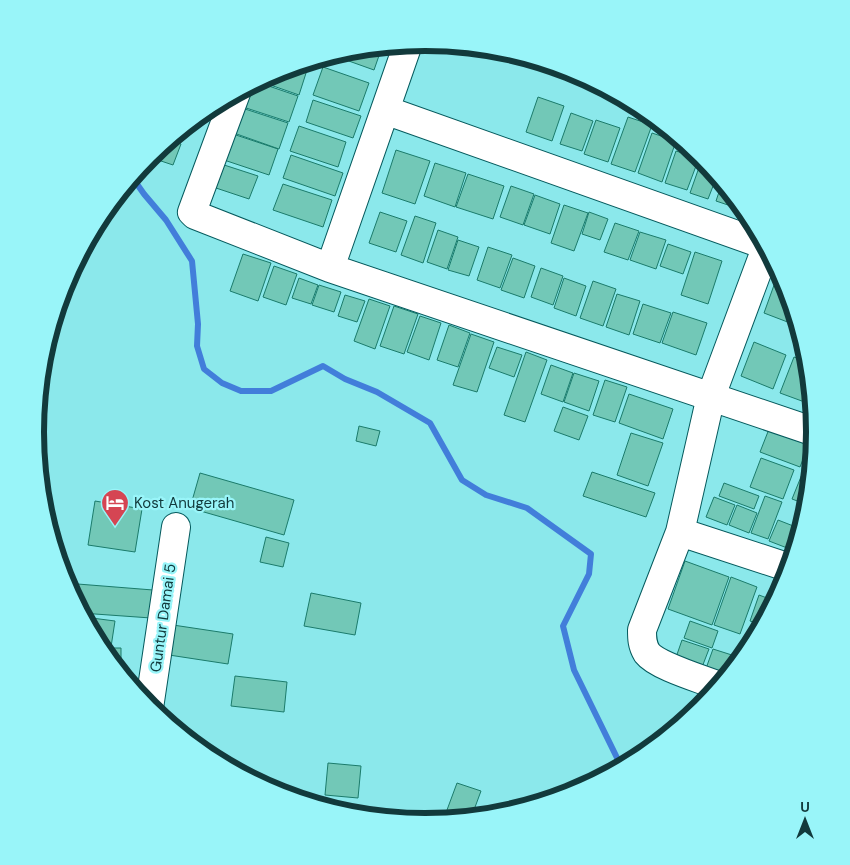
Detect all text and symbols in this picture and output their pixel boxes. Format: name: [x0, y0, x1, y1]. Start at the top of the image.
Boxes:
hotel icon: Kost Anugerah: [100, 488, 130, 527]
place label: Kost Anugerah: [134, 493, 234, 513]
street label: Guntur Damai 5: [145, 562, 181, 674]
north arrow: [780, 795, 830, 845]
text: U: [800, 798, 810, 816]

